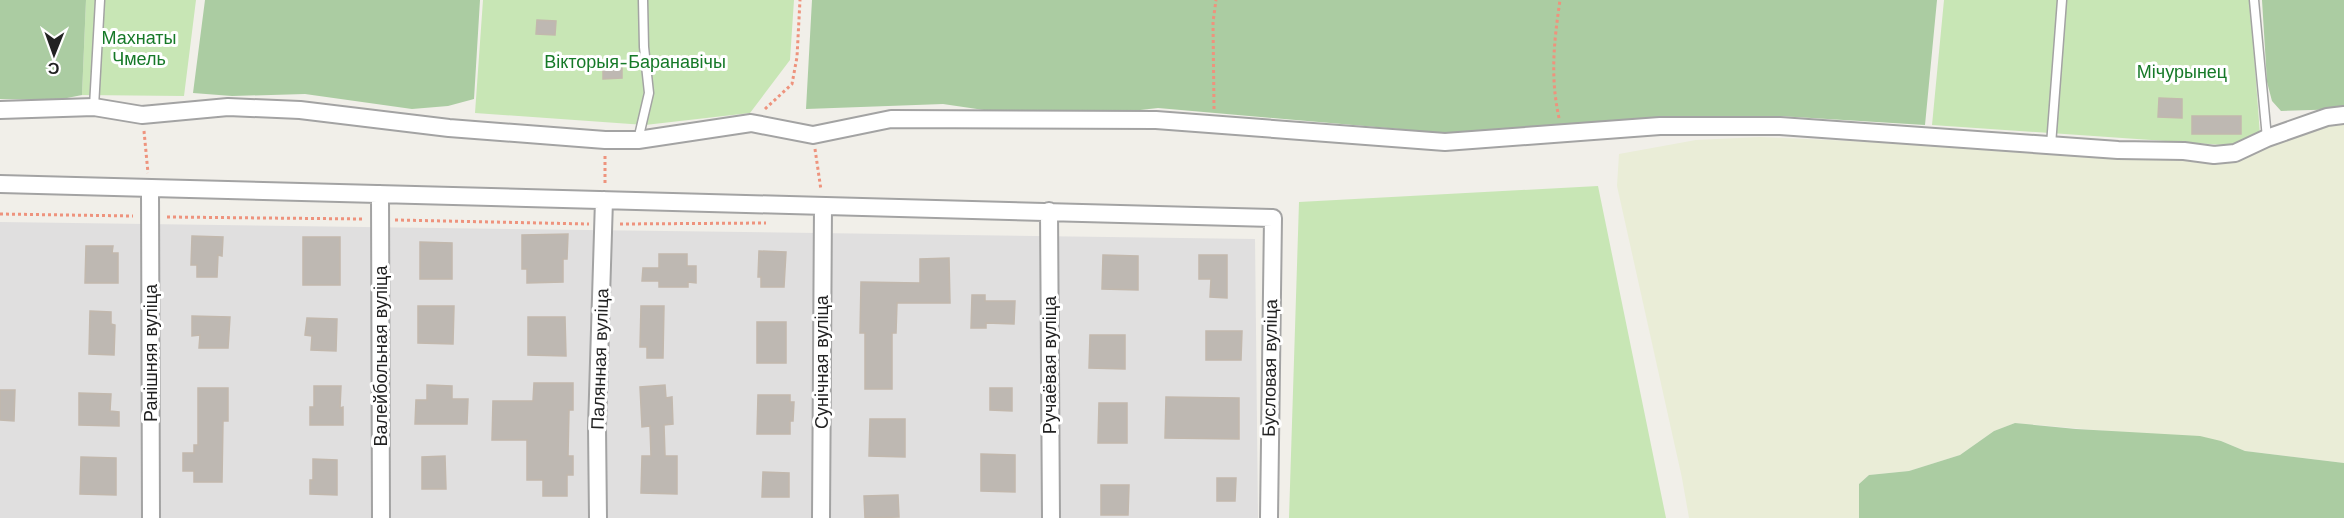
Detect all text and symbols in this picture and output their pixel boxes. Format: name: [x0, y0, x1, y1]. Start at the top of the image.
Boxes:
north arrow: [24, 24, 84, 84]
park label: Махнаты Чмель: [102, 27, 176, 69]
park label: Вікторыя-Баранавічы: [544, 51, 726, 72]
text: С: [47, 59, 60, 78]
park label: Мічурынец: [2137, 61, 2227, 82]
street label: Валейбольная вуліца: [370, 265, 391, 446]
street label: Ранішняя вуліца: [140, 283, 161, 422]
street label: Палянная вуліца: [587, 287, 612, 430]
street label: Сунічная вуліца: [811, 294, 832, 429]
street label: Ручаёвая вуліца: [1039, 295, 1060, 434]
street label: Бусловая вуліца: [1258, 298, 1281, 437]

